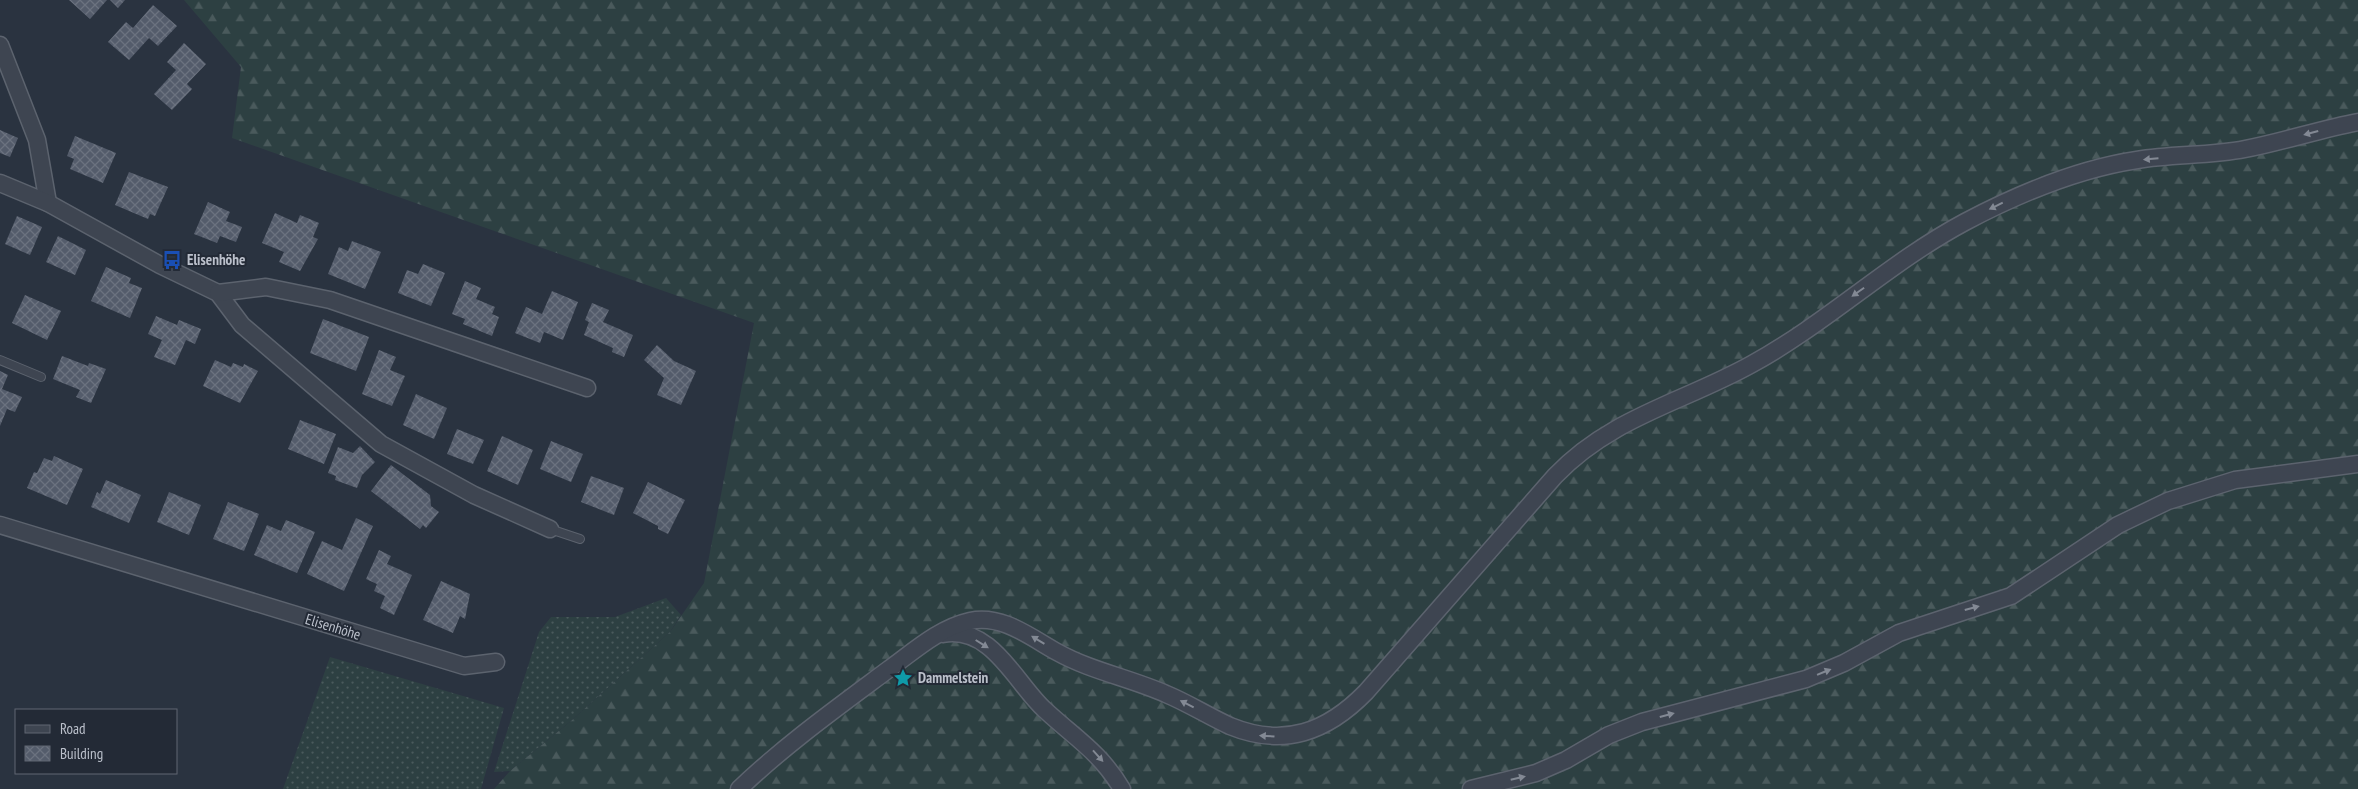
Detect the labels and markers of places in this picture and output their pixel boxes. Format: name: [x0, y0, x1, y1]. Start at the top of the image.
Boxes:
bus stop icon: Elisenhöhe: [161, 249, 183, 271]
place label: Elisenhöhe: [187, 250, 245, 269]
place icon: Dammelstein: [892, 667, 914, 689]
place label: Dammelstein: [918, 668, 989, 687]

